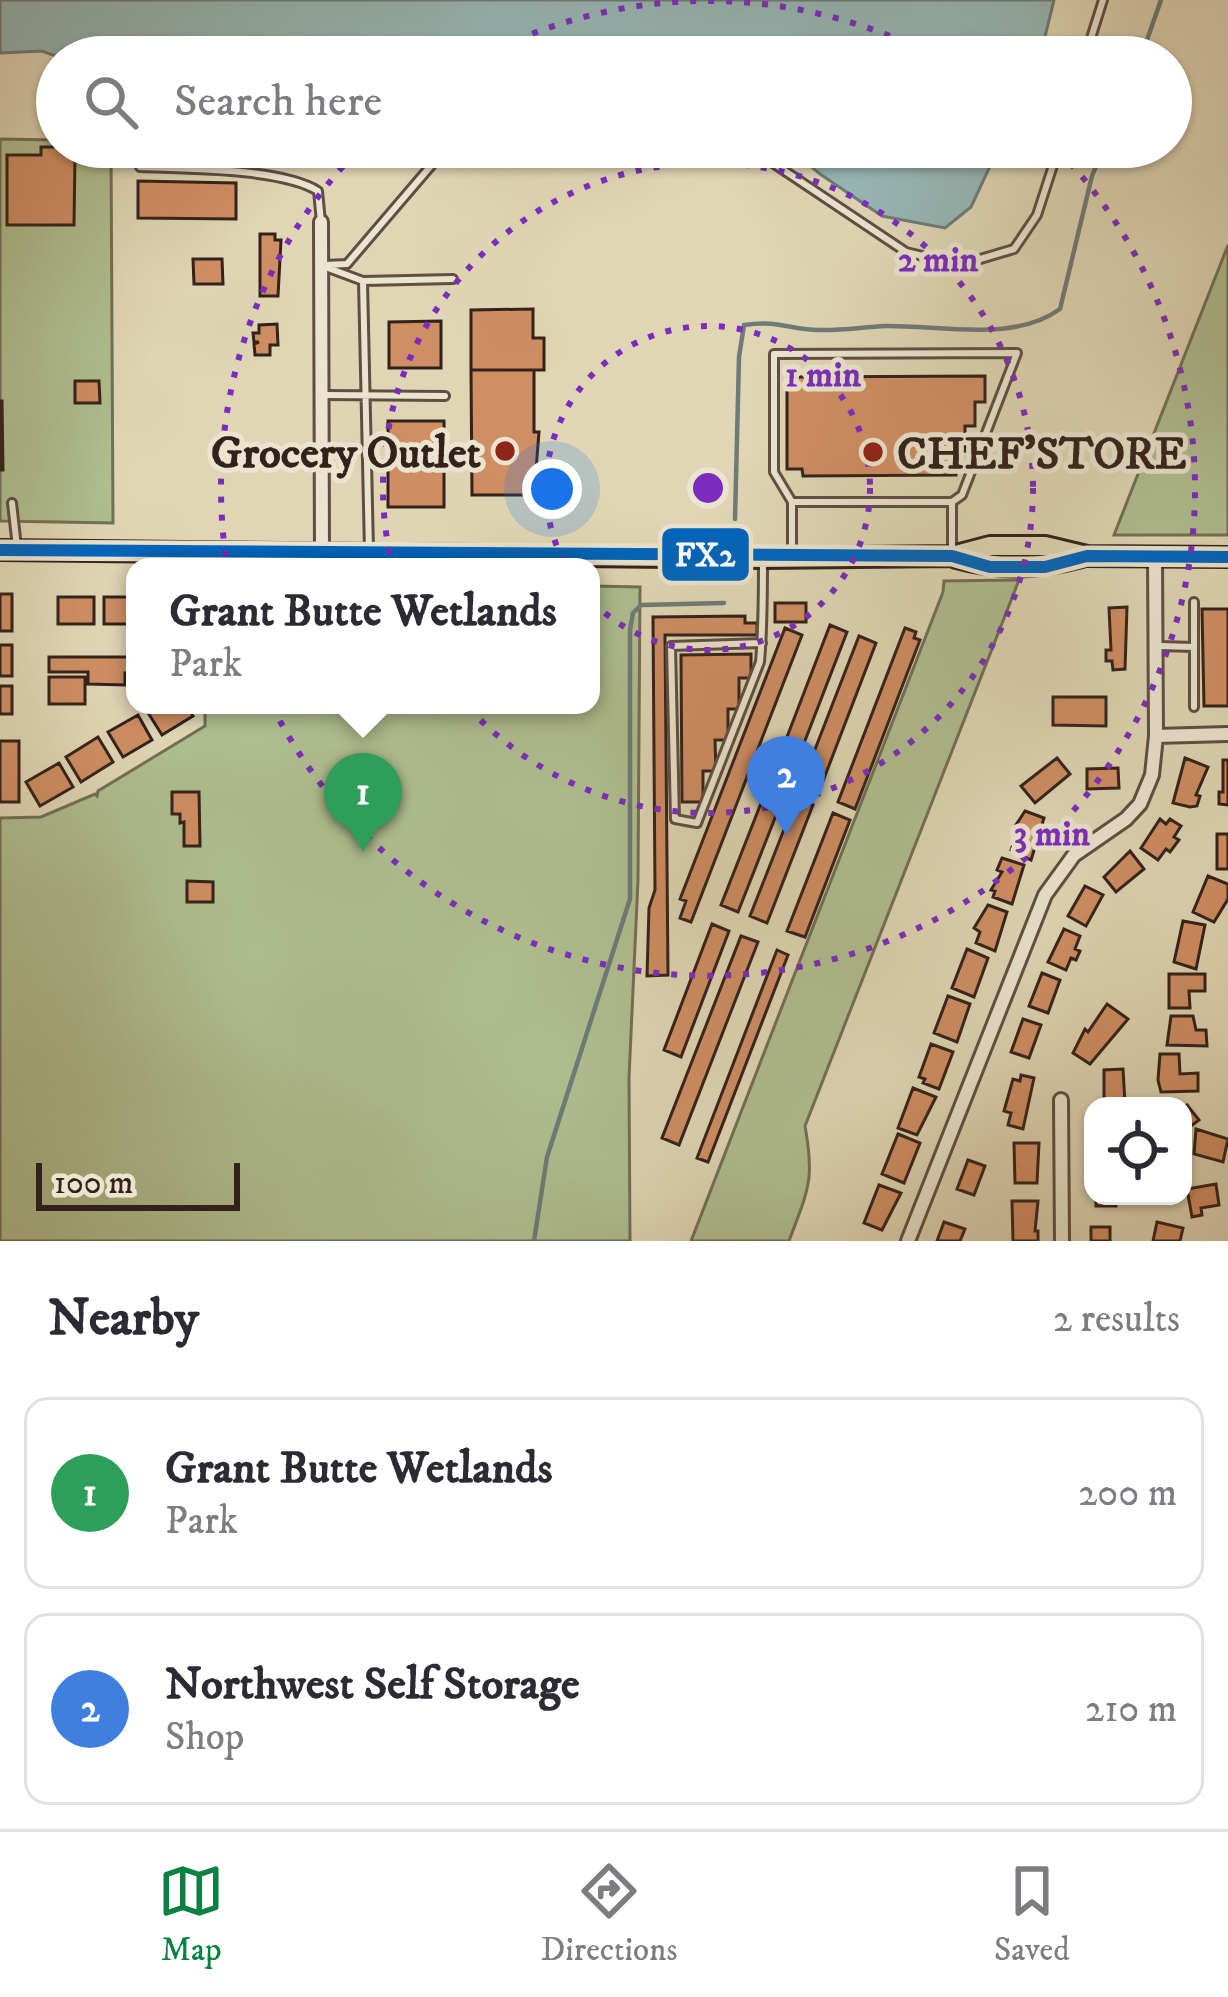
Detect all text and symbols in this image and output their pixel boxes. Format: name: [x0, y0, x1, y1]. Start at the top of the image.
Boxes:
search box: [36, 36, 1192, 168]
icon: search: [78, 69, 144, 135]
text: Search here: [174, 74, 382, 130]
text: 2 min: [898, 238, 978, 283]
text: 1 min: [785, 353, 861, 398]
place label: Grocery Outlet: [211, 426, 482, 482]
place label: CHEF'STORE: [897, 427, 1187, 483]
marker: Grocery Outlet: [492, 438, 518, 464]
marker: CHEF'STORE: [860, 439, 886, 465]
your location: [522, 459, 582, 519]
centre of rings: [687, 467, 729, 509]
line badge: FX2: [660, 526, 751, 583]
text: FX2: [675, 536, 736, 577]
popup: [126, 558, 600, 714]
text: Grant Butte Wetlands: [169, 584, 557, 640]
text: Park: [169, 640, 242, 689]
pin: 2: [747, 736, 825, 835]
pin: 1: [324, 753, 402, 852]
text: 3 min: [1014, 812, 1090, 857]
map controls: [1084, 1097, 1192, 1205]
button: locate: [1084, 1097, 1192, 1205]
scale bar: [36, 1157, 240, 1210]
text: 100 m: [54, 1163, 133, 1204]
text: Nearby: [48, 1287, 199, 1351]
text: 2 results: [1053, 1295, 1180, 1344]
text: Grant Butte Wetlands: [165, 1441, 553, 1497]
text: 1: [83, 1469, 97, 1518]
text: 200 m: [1078, 1469, 1177, 1518]
text: Park: [165, 1497, 238, 1546]
text: Northwest Self Storage: [165, 1657, 580, 1713]
text: 2: [80, 1685, 100, 1734]
text: 210 m: [1085, 1685, 1177, 1734]
text: Shop: [165, 1713, 244, 1762]
tab: Map: [158, 1858, 224, 1971]
tab: Directions: [541, 1858, 677, 1971]
tab: Saved: [994, 1858, 1070, 1971]

